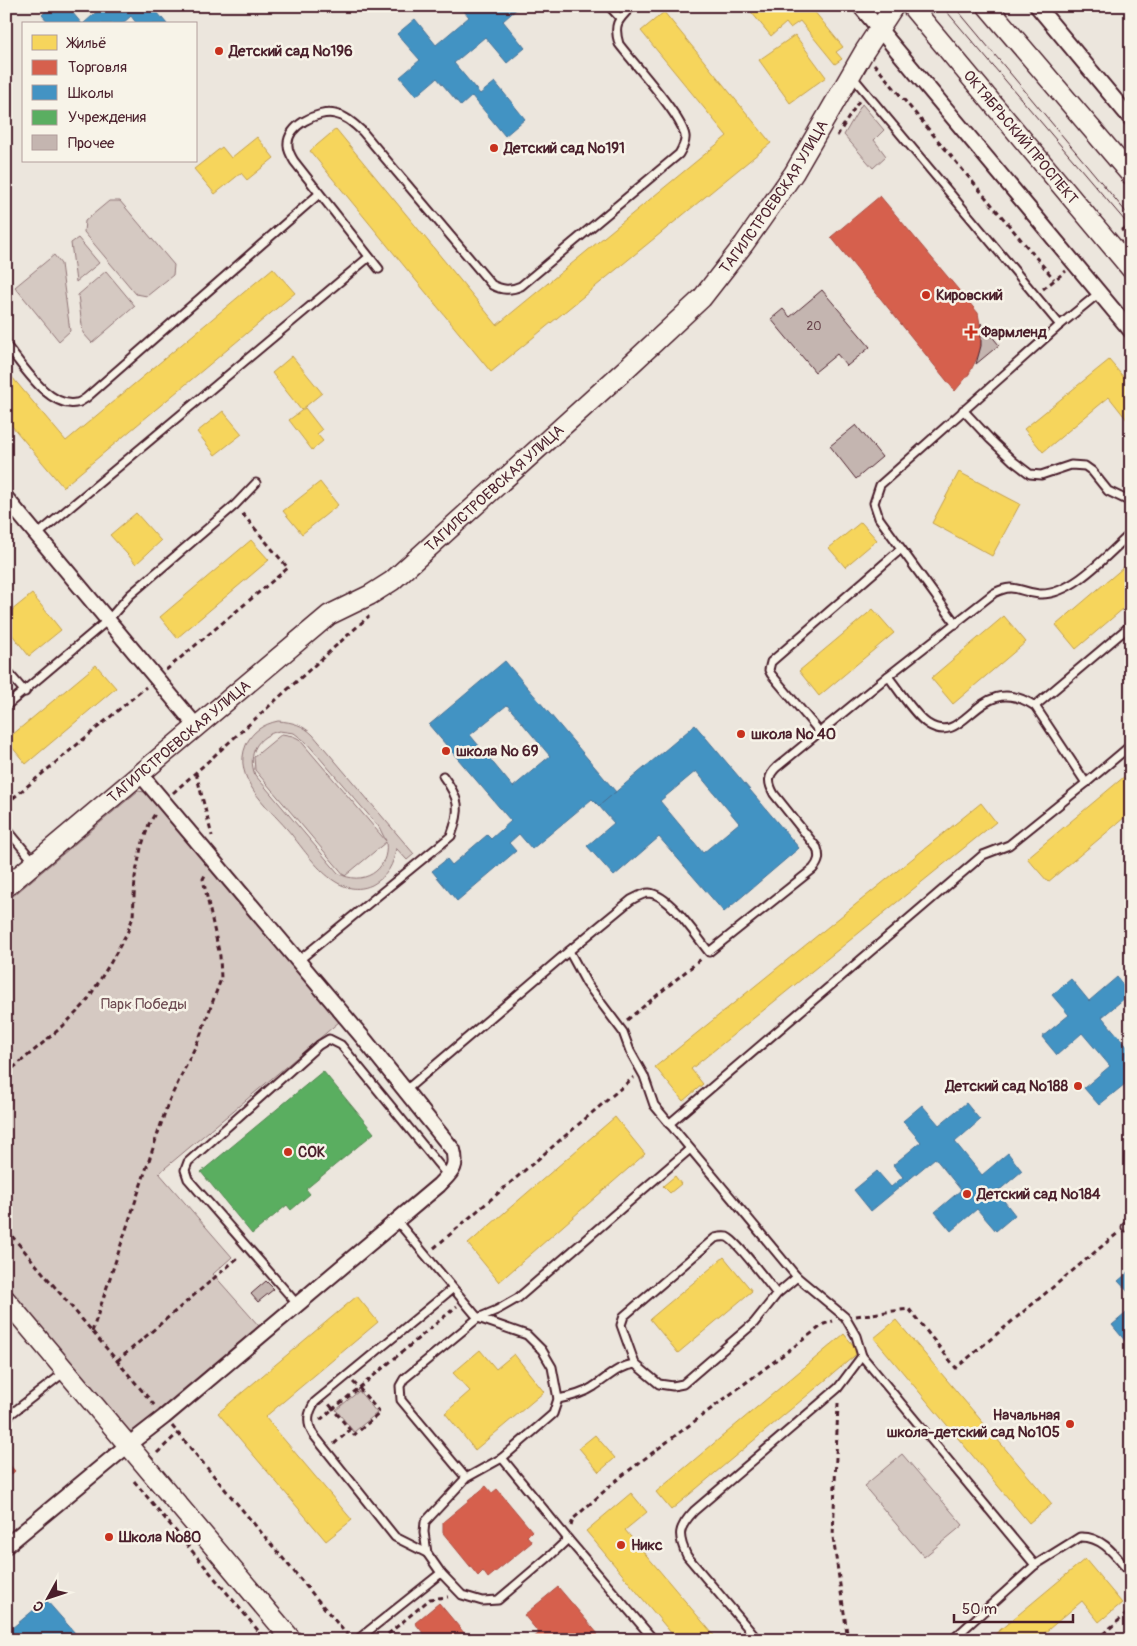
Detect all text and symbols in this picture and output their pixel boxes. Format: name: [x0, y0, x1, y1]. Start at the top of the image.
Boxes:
legend: [22, 22, 198, 162]
text: Жильё: [66, 34, 107, 53]
place label: Детский сад №196: [228, 42, 353, 61]
marker: Детский сад №196: [213, 45, 225, 57]
text: Торговля: [68, 58, 127, 77]
street label: ОКТЯБРЬСКИЙ ПРОСПЕКТ: [959, 66, 1082, 208]
text: Школы: [68, 84, 114, 103]
text: Учреждения: [68, 108, 146, 127]
street label: ТАГИЛСТРОЕВСКАЯ УЛИЦА: [715, 116, 832, 277]
text: Прочее: [68, 134, 115, 153]
place label: Детский сад №191: [503, 139, 625, 158]
marker: Детский сад №191: [488, 142, 500, 154]
place label: Кировский: [936, 286, 1003, 305]
marker: Кировский: [920, 289, 932, 301]
house number: 20: [807, 319, 821, 334]
place label: Фармленд: [980, 323, 1048, 342]
marker: Фармленд: [965, 326, 977, 338]
street label: ТАГИЛСТРОЕВСКАЯ УЛИЦА: [421, 420, 568, 556]
street label: ТАГИЛСТРОЕВСКАЯ УЛИЦА: [103, 676, 255, 807]
place label: школа № 40: [751, 725, 836, 744]
marker: школа № 40: [735, 728, 747, 740]
place label: школа № 69: [456, 742, 539, 761]
marker: школа № 69: [440, 745, 452, 757]
park label: Парк Победы: [101, 995, 187, 1014]
place label: Детский сад №188: [945, 1077, 1068, 1096]
marker: Детский сад №188: [1072, 1080, 1084, 1092]
place label: СОК: [298, 1143, 326, 1162]
marker: СОК: [282, 1146, 294, 1158]
place label: Детский сад №184: [976, 1185, 1101, 1204]
marker: Детский сад №184: [961, 1188, 973, 1200]
place label: Начальная школа-детский сад №105: [887, 1406, 1060, 1442]
marker: Начальная школа-детский сад №105: [1064, 1418, 1076, 1430]
place label: Школа №80: [118, 1528, 201, 1547]
marker: Школа №80: [103, 1531, 115, 1543]
place label: Никс: [631, 1536, 663, 1555]
marker: Никс: [615, 1539, 627, 1551]
north arrow: [22, 1574, 72, 1624]
scale bar: [954, 1591, 1073, 1623]
text: С: [29, 1597, 48, 1615]
text: 50 m: [962, 1600, 997, 1619]

